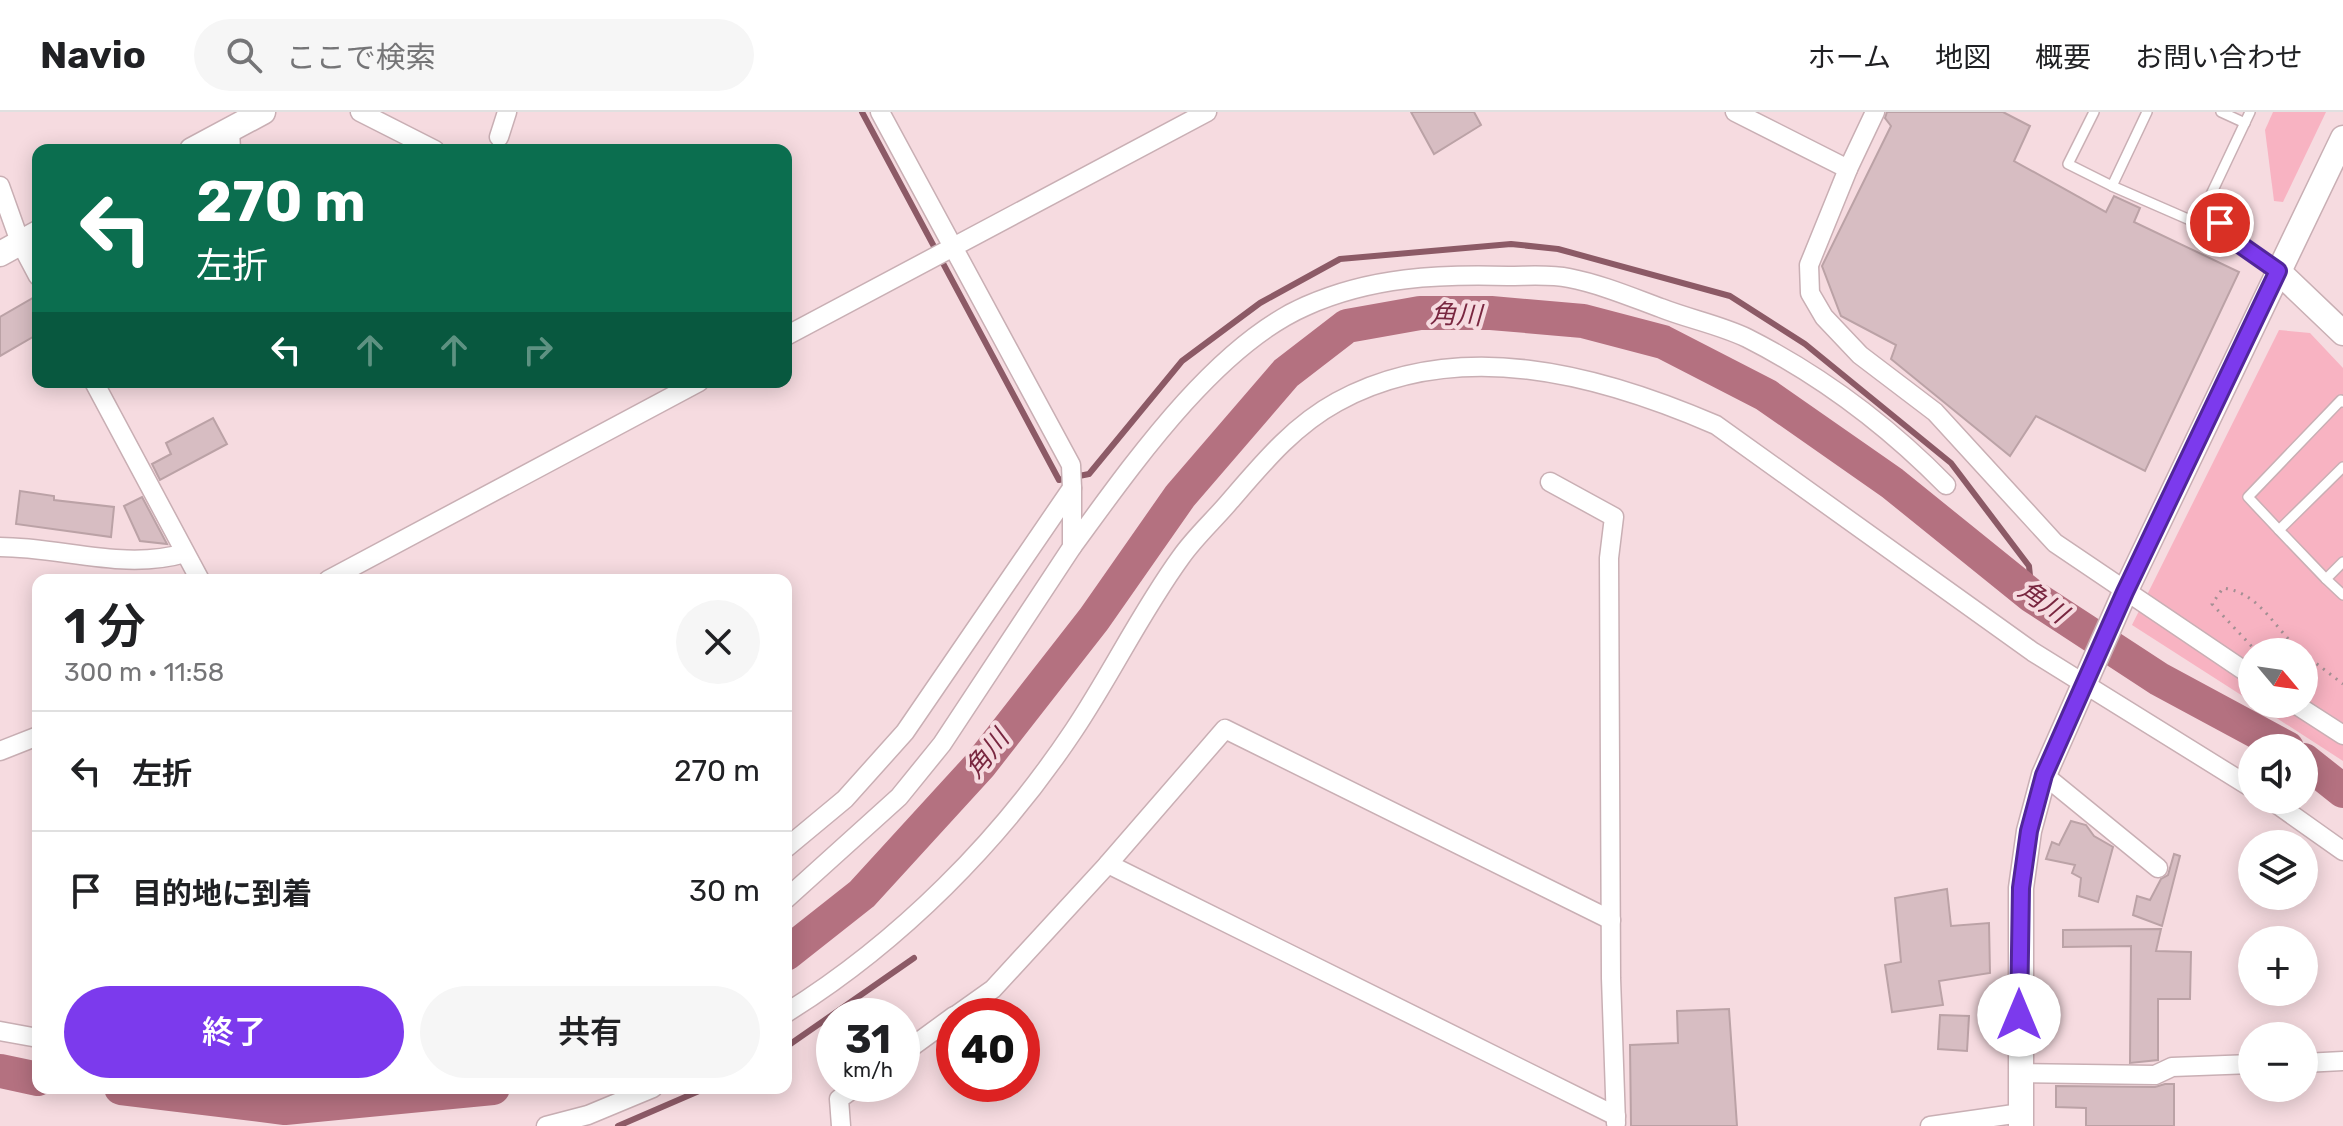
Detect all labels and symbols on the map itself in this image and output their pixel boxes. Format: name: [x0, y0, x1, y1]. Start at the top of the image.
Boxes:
pin: [2186, 189, 2254, 257]
water label: 角川: [1429, 299, 1486, 332]
water label: 角川: [2013, 574, 2076, 631]
north arrow: [2238, 638, 2318, 718]
water label: 角川: [959, 722, 1017, 784]
position arrow: [1977, 973, 2061, 1057]
speed limit sign: 40: [936, 998, 1040, 1102]

